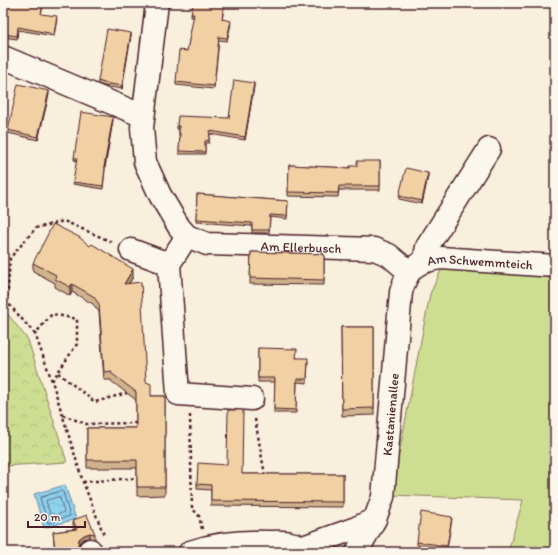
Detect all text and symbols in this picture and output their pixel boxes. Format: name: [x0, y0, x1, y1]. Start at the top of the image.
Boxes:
street label: Am Ellerbusch: [260, 238, 342, 256]
street label: Am Schwemmteich: [426, 250, 533, 272]
street label: Kastanienallee: [379, 372, 401, 456]
scale bar: [28, 503, 85, 529]
text: 20 m: [34, 510, 61, 524]

